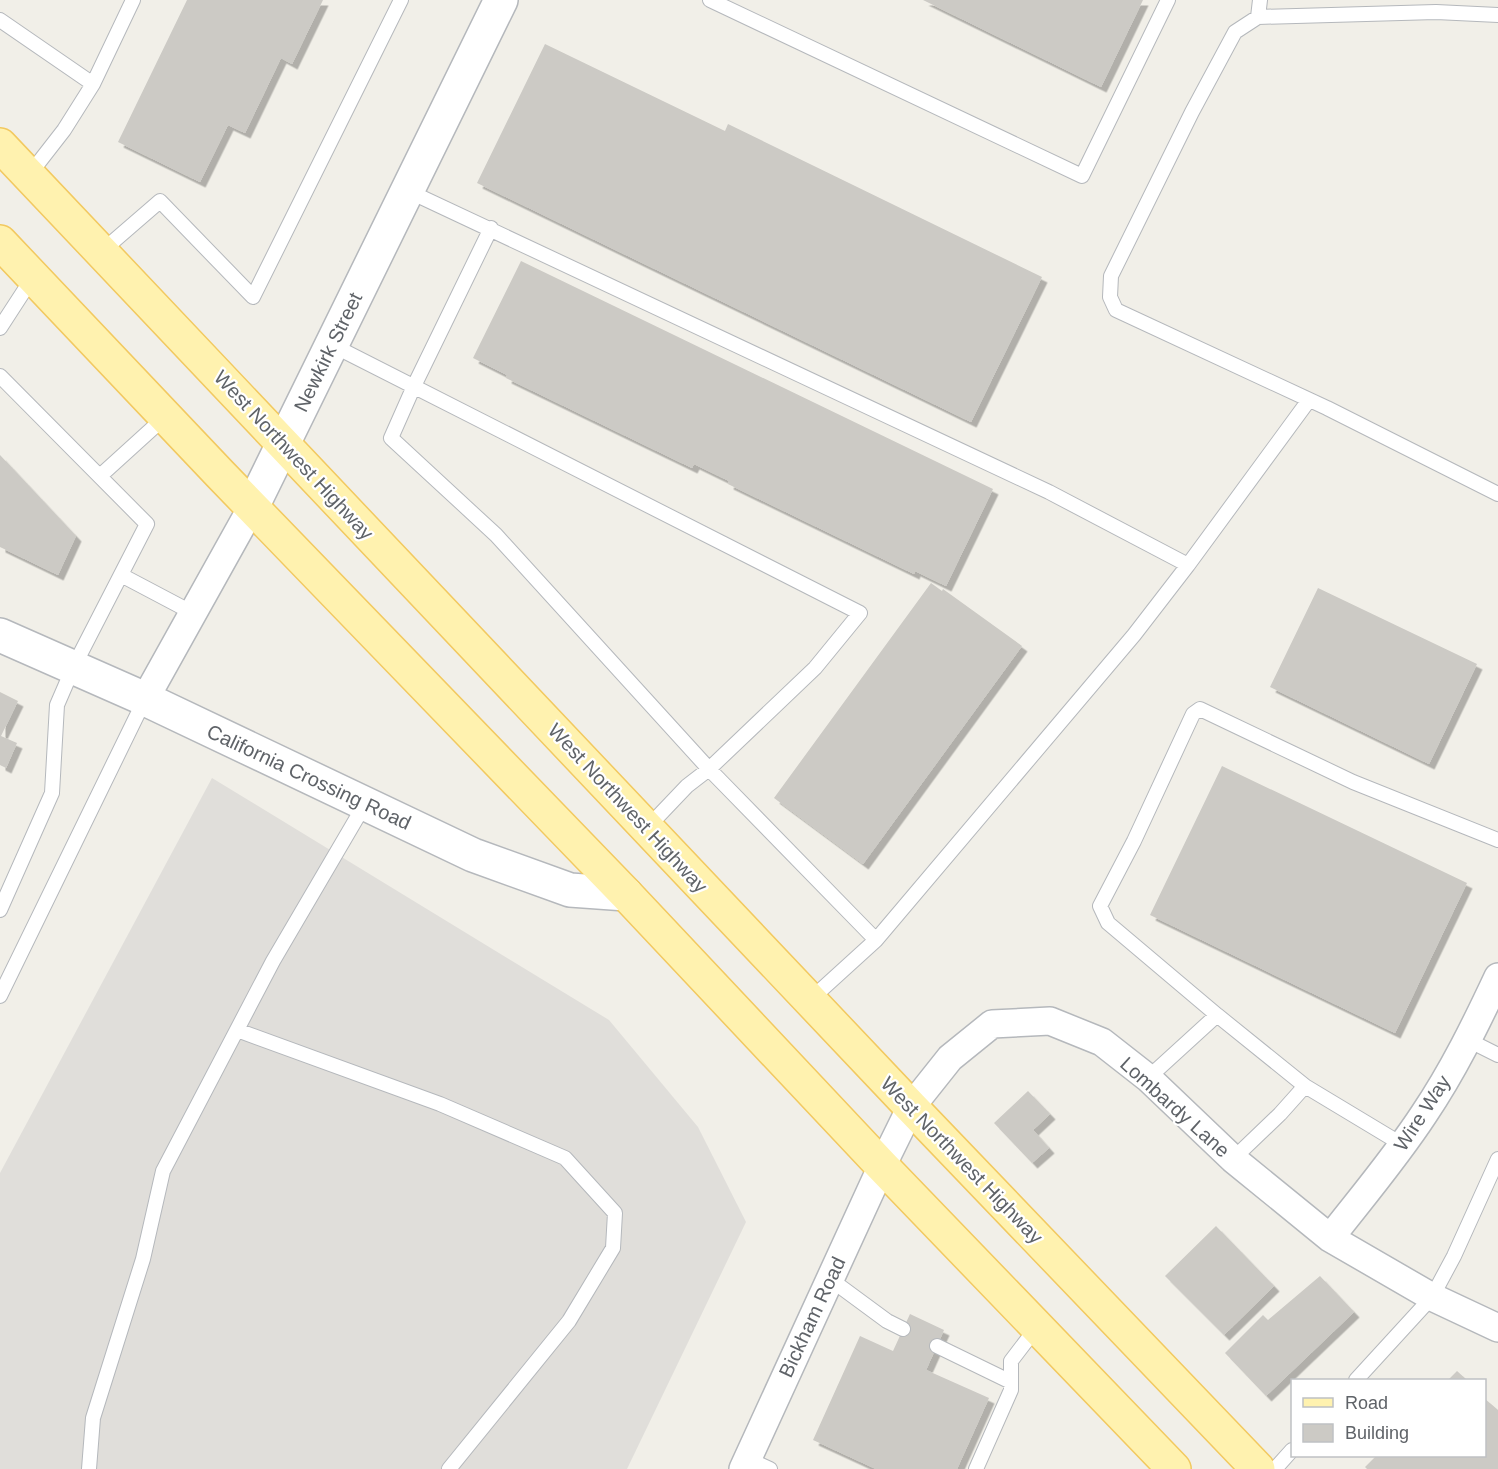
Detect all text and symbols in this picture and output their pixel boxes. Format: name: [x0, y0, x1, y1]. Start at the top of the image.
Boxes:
street label: Newkirk Street: [290, 288, 367, 415]
street label: West Northwest Highway: [210, 366, 378, 544]
street label: West Northwest Highway: [544, 719, 712, 897]
street label: California Crossing Road: [204, 720, 414, 834]
street label: Lombardy Lane: [1116, 1052, 1234, 1162]
street label: Wire Way: [1389, 1071, 1455, 1155]
street label: West Northwest Highway: [877, 1072, 1047, 1248]
street label: Bickham Road: [775, 1253, 849, 1381]
legend: [1291, 1379, 1486, 1457]
text: Road: [1345, 1393, 1388, 1413]
text: Building: [1345, 1423, 1409, 1443]

